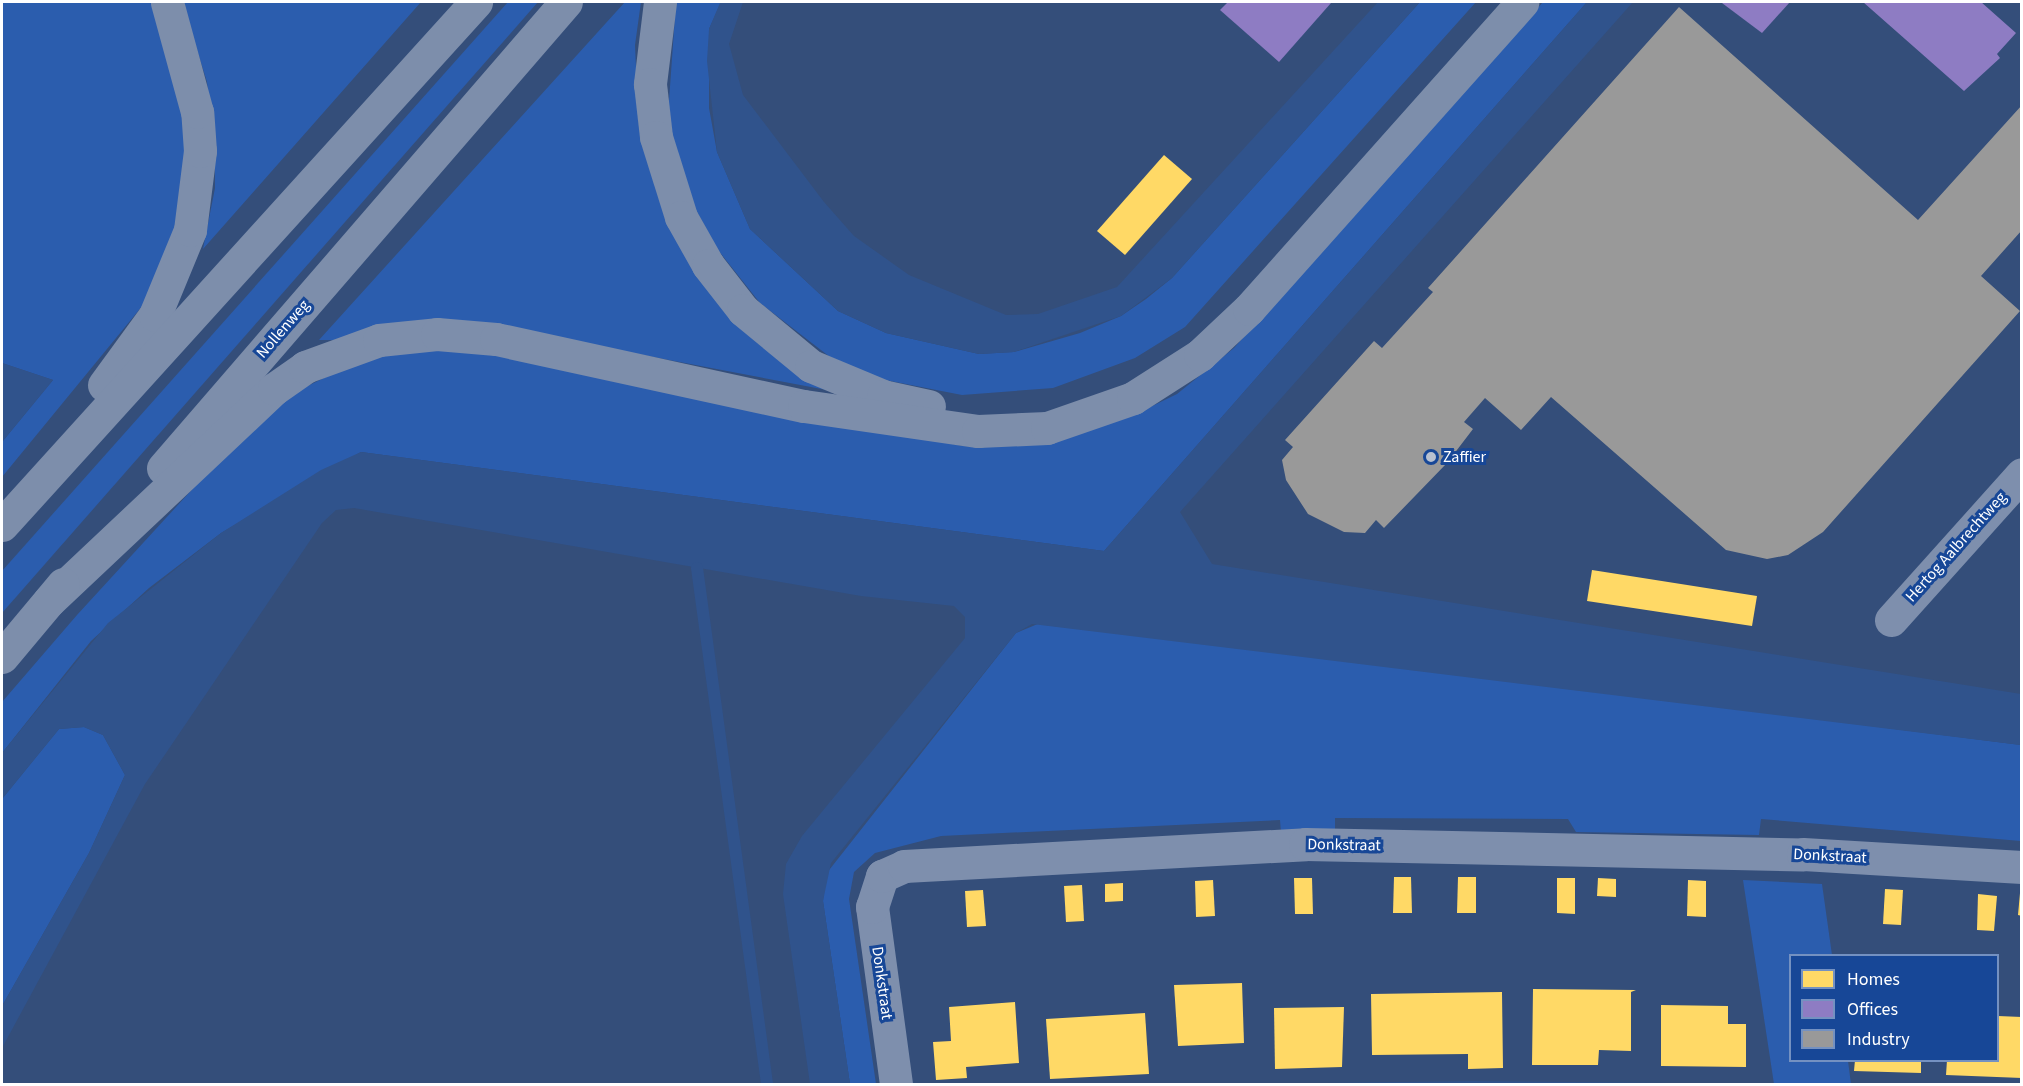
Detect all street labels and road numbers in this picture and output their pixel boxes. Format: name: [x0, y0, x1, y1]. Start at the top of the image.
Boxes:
street label: Nollenweg: [252, 296, 314, 362]
street label: Hertog Aalbrechtweg: [1902, 488, 2010, 606]
street label: Donkstraat: [1307, 835, 1381, 855]
street label: Donkstraat: [1793, 844, 1867, 868]
street label: Donkstraat: [867, 945, 897, 1021]

